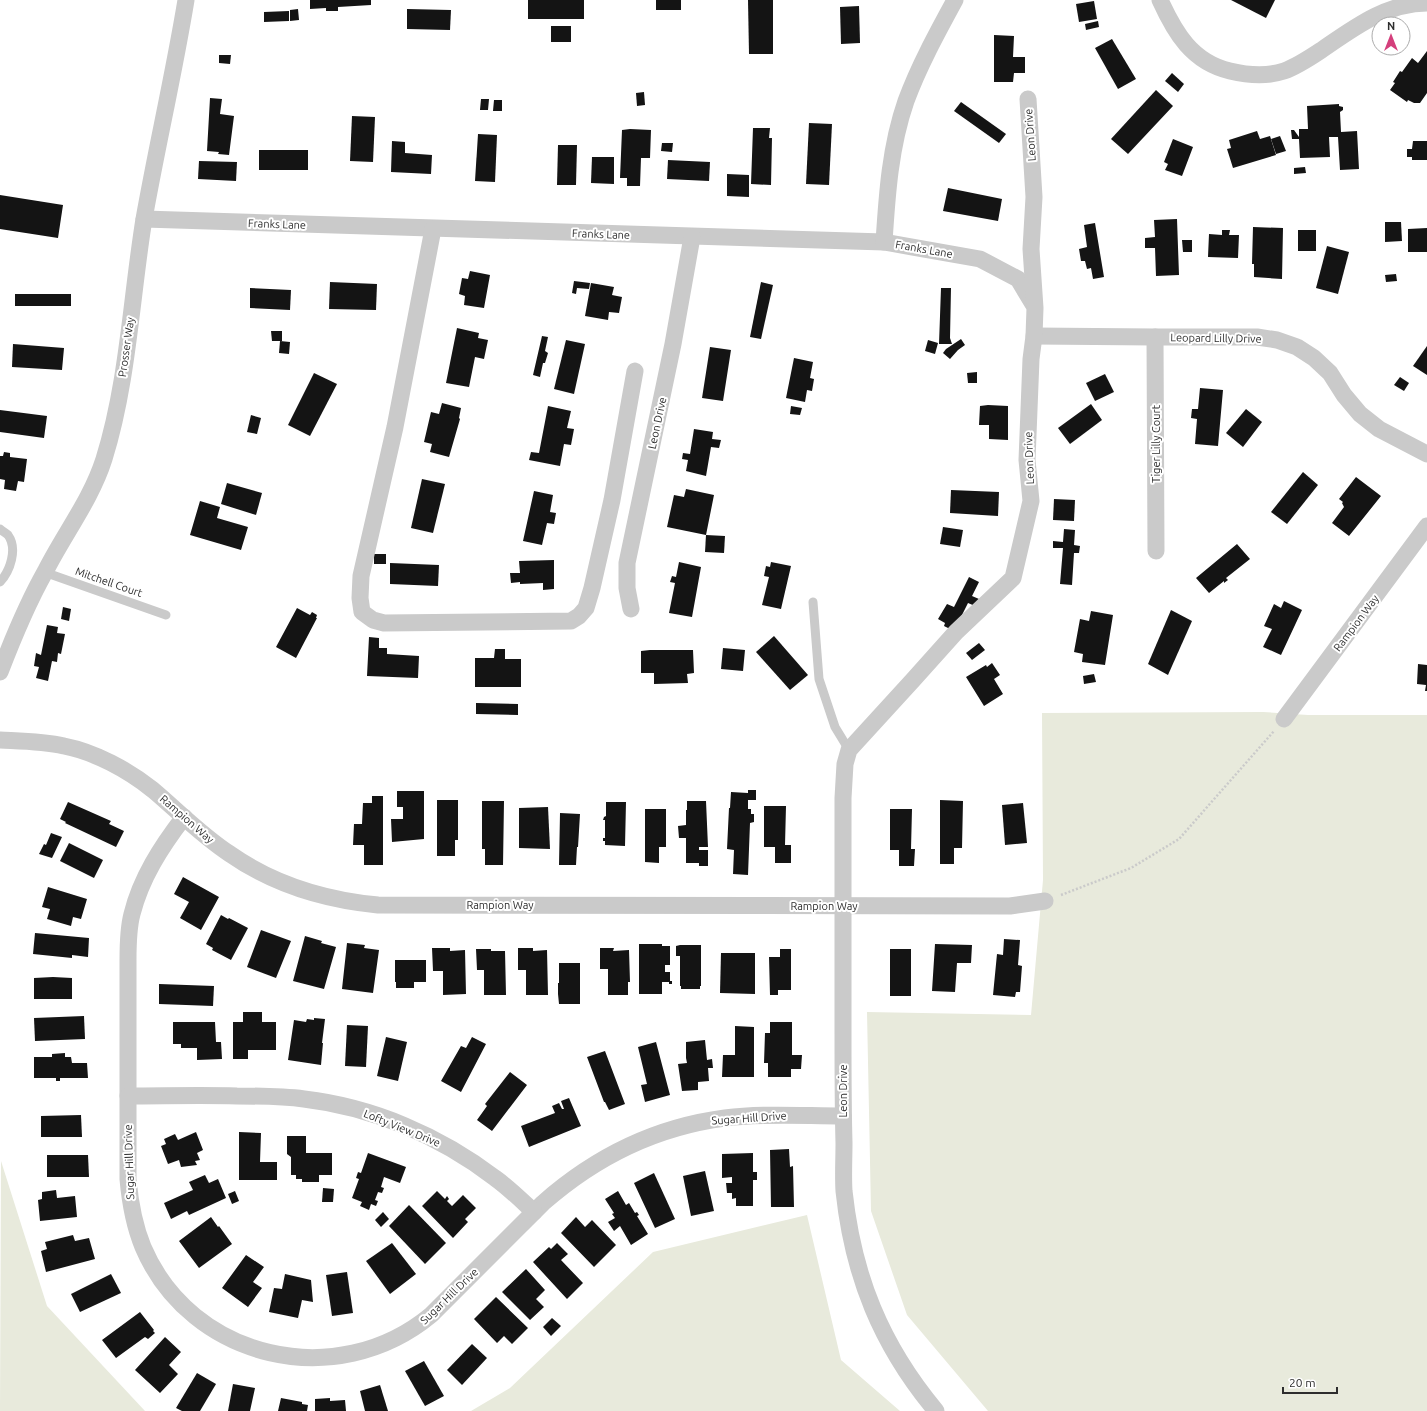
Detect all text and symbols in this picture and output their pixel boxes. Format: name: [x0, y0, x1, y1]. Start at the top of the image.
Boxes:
north arrow: [1371, 16, 1411, 56]
text: N: [1387, 20, 1395, 32]
street label: Leon Drive: [1022, 108, 1038, 162]
street label: Franks Lane: [248, 217, 306, 231]
street label: Franks Lane: [572, 227, 630, 241]
street label: Franks Lane: [894, 238, 954, 260]
street label: Prosser Way: [116, 316, 136, 378]
street label: Leopard Lilly Drive: [1170, 331, 1262, 345]
street label: Leon Drive: [646, 396, 668, 450]
street label: Tiger Lilly Court: [1150, 404, 1162, 483]
street label: Leon Drive: [1022, 431, 1036, 485]
street label: Mitchell Court: [74, 565, 145, 599]
street label: Rampion Way: [1331, 592, 1381, 653]
street label: Rampion Way: [158, 792, 217, 846]
street label: Rampion Way: [466, 899, 534, 911]
street label: Rampion Way: [790, 900, 858, 912]
street label: Leon Drive: [837, 1065, 849, 1117]
street label: Lofty View Drive: [362, 1107, 442, 1149]
street label: Sugar Hill Drive: [711, 1109, 787, 1127]
street label: Sugar Hill Drive: [122, 1124, 136, 1200]
street label: Sugar Hill Drive: [418, 1266, 480, 1326]
scale bar: [1283, 1369, 1337, 1395]
text: 20 m: [1289, 1376, 1316, 1389]

